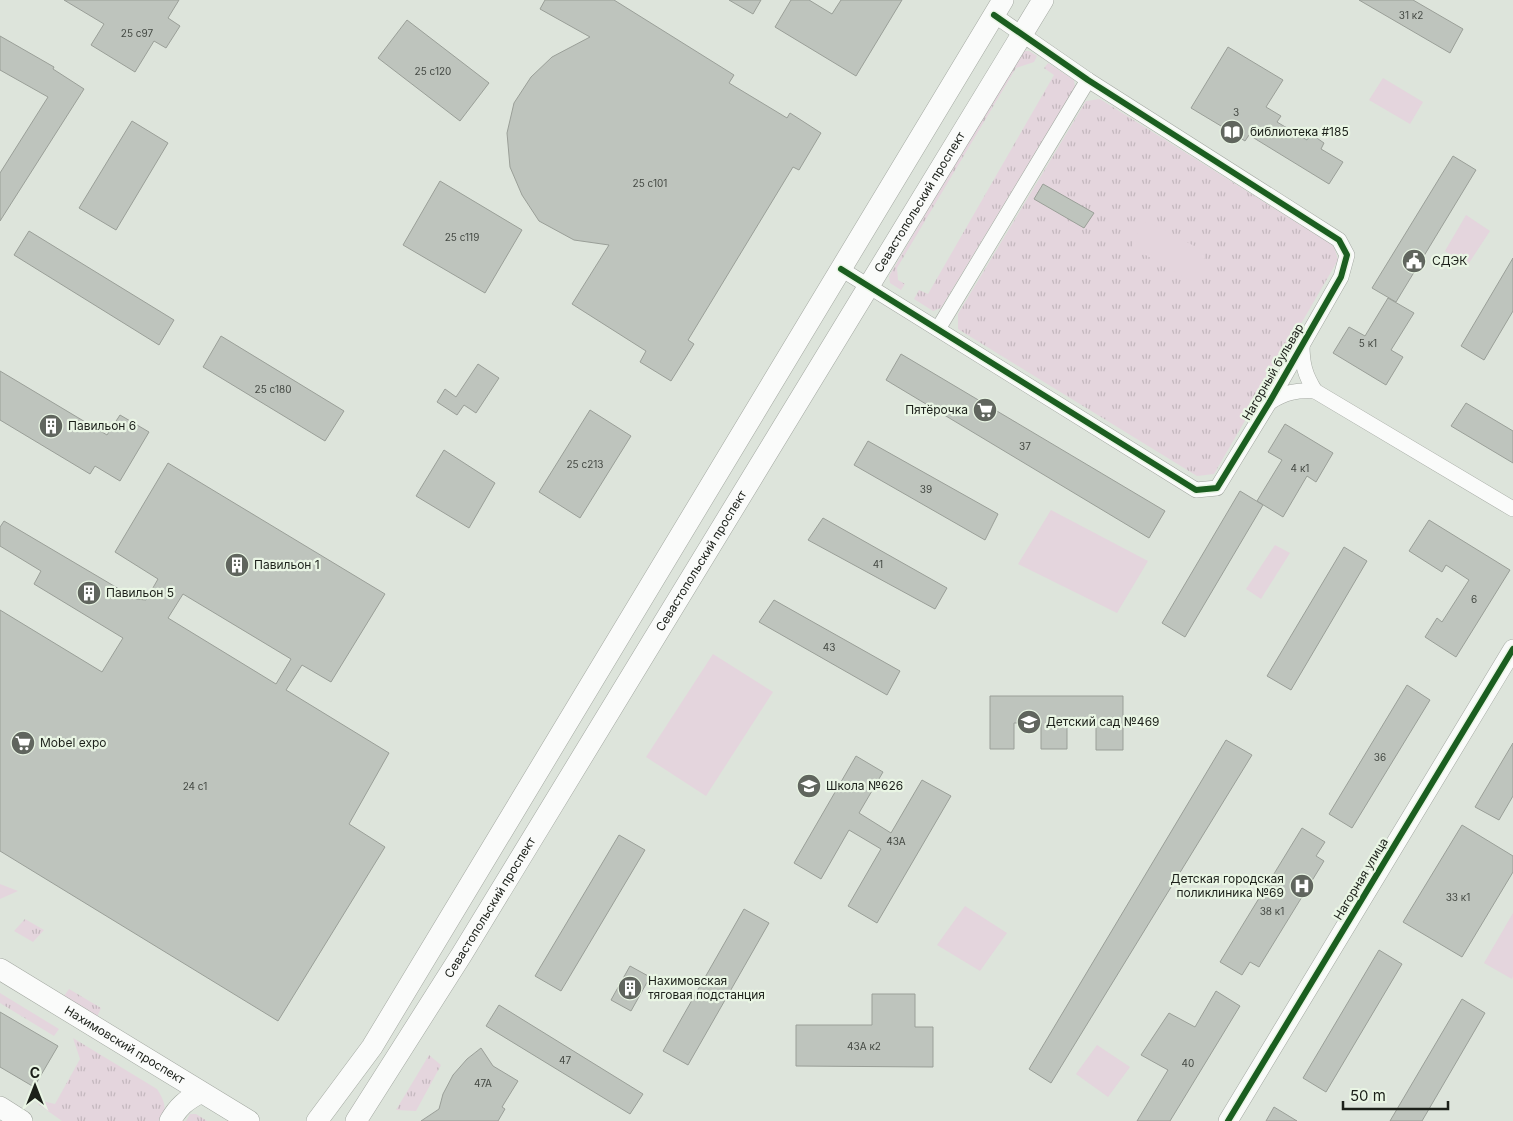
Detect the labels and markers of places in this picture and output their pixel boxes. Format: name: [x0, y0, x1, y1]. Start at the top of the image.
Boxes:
library icon: библиотека #185: [1219, 119, 1245, 145]
place label: библиотека #185: [1250, 124, 1349, 139]
public building icon: СДЭК: [1401, 248, 1427, 274]
place label: СДЭК: [1432, 253, 1467, 268]
supermarket icon: Пятёрочка: [972, 397, 998, 423]
place label: Пятёрочка: [905, 402, 968, 417]
building icon: Павильон 6: [38, 413, 64, 439]
place label: Павильон 6: [68, 418, 136, 433]
building icon: Павильон 1: [224, 552, 250, 578]
place label: Павильон 1: [254, 557, 320, 572]
building icon: Павильон 5: [76, 580, 102, 606]
place label: Павильон 5: [106, 585, 174, 600]
school or university icon: Детский сад №469: [1016, 709, 1042, 735]
place label: Детский сад №469: [1046, 714, 1160, 729]
supermarket icon: Mobel expo: [10, 730, 36, 756]
place label: Mobel expo: [40, 735, 106, 750]
school or university icon: Школа №626: [796, 773, 822, 799]
place label: Школа №626: [826, 778, 903, 793]
place label: Детская городская поликлиника №69: [1171, 871, 1284, 900]
hospital icon: Детская городская поликлиника №69: [1289, 873, 1315, 899]
place label: Нахимовская тяговая подстанция: [648, 973, 765, 1002]
building icon: Нахимовская тяговая подстанция: [617, 975, 643, 1001]

